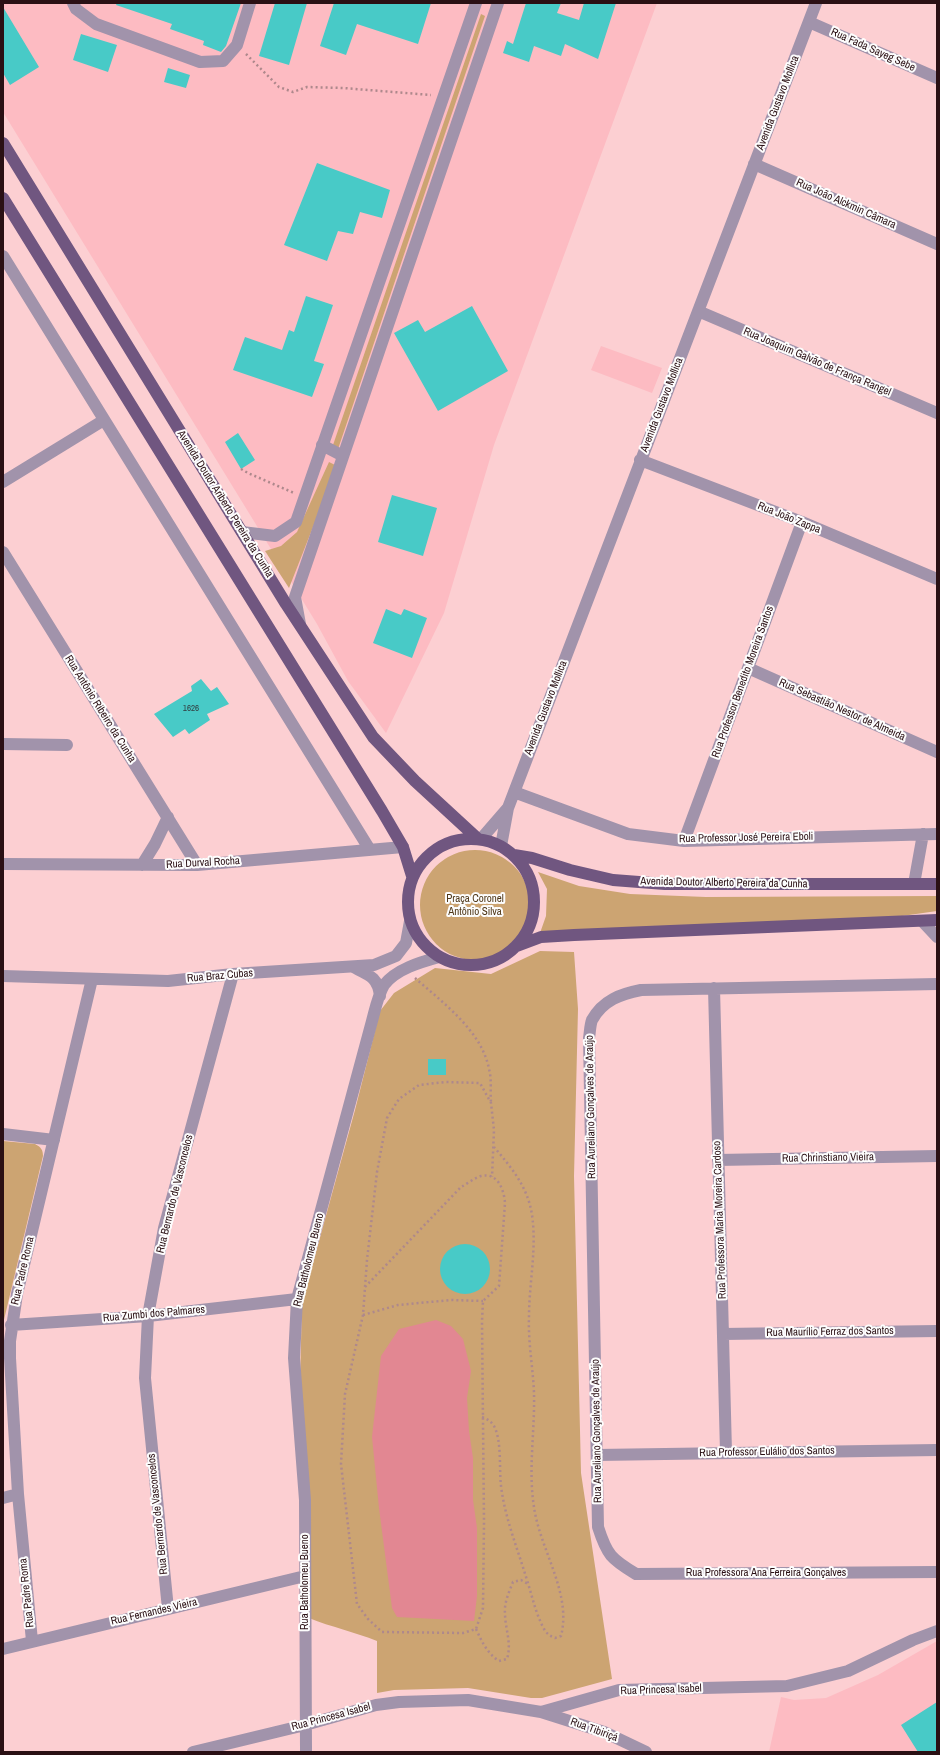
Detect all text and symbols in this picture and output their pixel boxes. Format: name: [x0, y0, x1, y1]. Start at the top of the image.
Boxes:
street label: Rua Fada Sayeg Sebe: [829, 25, 917, 75]
street label: Avenida Gustavo Mollica: [754, 54, 802, 152]
street label: Rua João Alckmin Câmara: [794, 176, 898, 232]
street label: Rua Joaquim Galvão de França Rangel: [741, 325, 893, 399]
street label: Avenida Gustavo Mollica: [638, 356, 686, 454]
street label: Avenida Doutor Ariberto Pereira da Cunha: [174, 428, 276, 580]
street label: Rua João Zappa: [756, 499, 822, 537]
street label: Rua Professor Benedito Moreira Santos: [709, 604, 777, 760]
street label: Rua Antônio Ribeiro da Cunha: [62, 653, 138, 765]
street label: Avenida Gustavo Mollica: [522, 659, 570, 757]
street label: Rua Sebastião Nestor de Almeida: [777, 676, 907, 744]
house number: 1626: [183, 704, 199, 714]
street label: Rua Professor José Pereira Eboli: [679, 830, 813, 846]
street label: Rua Durval Rocha: [166, 854, 240, 872]
street label: Avenida Doutor Alberto Pereira da Cunha: [640, 875, 808, 891]
park label: Praça Coronel Antônio Silva: [446, 892, 504, 918]
street label: Rua Braz Cubas: [186, 967, 254, 985]
street label: Rua Aureliano Gonçalves de Araújo: [583, 1035, 599, 1179]
street label: Rua Bernardo de Vasconcelos: [154, 1133, 196, 1255]
street label: Rua Professora Maria Moreira Cardoso: [711, 1141, 729, 1299]
street label: Rua Chrinstiano Vieira: [782, 1151, 874, 1165]
street label: Rua Batholomeu Bueno: [291, 1212, 327, 1308]
street label: Rua Padre Roma: [9, 1236, 37, 1306]
street label: Rua Zumbi dos Palmares: [102, 1303, 206, 1325]
street label: Rua Maurílio Ferraz dos Santos: [766, 1324, 894, 1340]
street label: Rua Aureliano Gonçalves de Araújo: [589, 1359, 605, 1503]
street label: Rua Professor Eulálio dos Santos: [699, 1444, 835, 1460]
street label: Rua Bernardo de Vasconcelos: [145, 1453, 171, 1575]
street label: Rua Batholomeu Bueno: [298, 1534, 312, 1630]
street label: Rua Padre Roma: [17, 1558, 37, 1628]
street label: Rua Professora Ana Ferreira Gonçalves: [686, 1566, 846, 1580]
street label: Rua Fernandes Vieira: [110, 1596, 198, 1628]
street label: Rua Princesa Isabel: [620, 1682, 702, 1698]
street label: Rua Princesa Isabel: [290, 1700, 372, 1734]
street label: Rua Tibiriçá: [569, 1715, 619, 1745]

